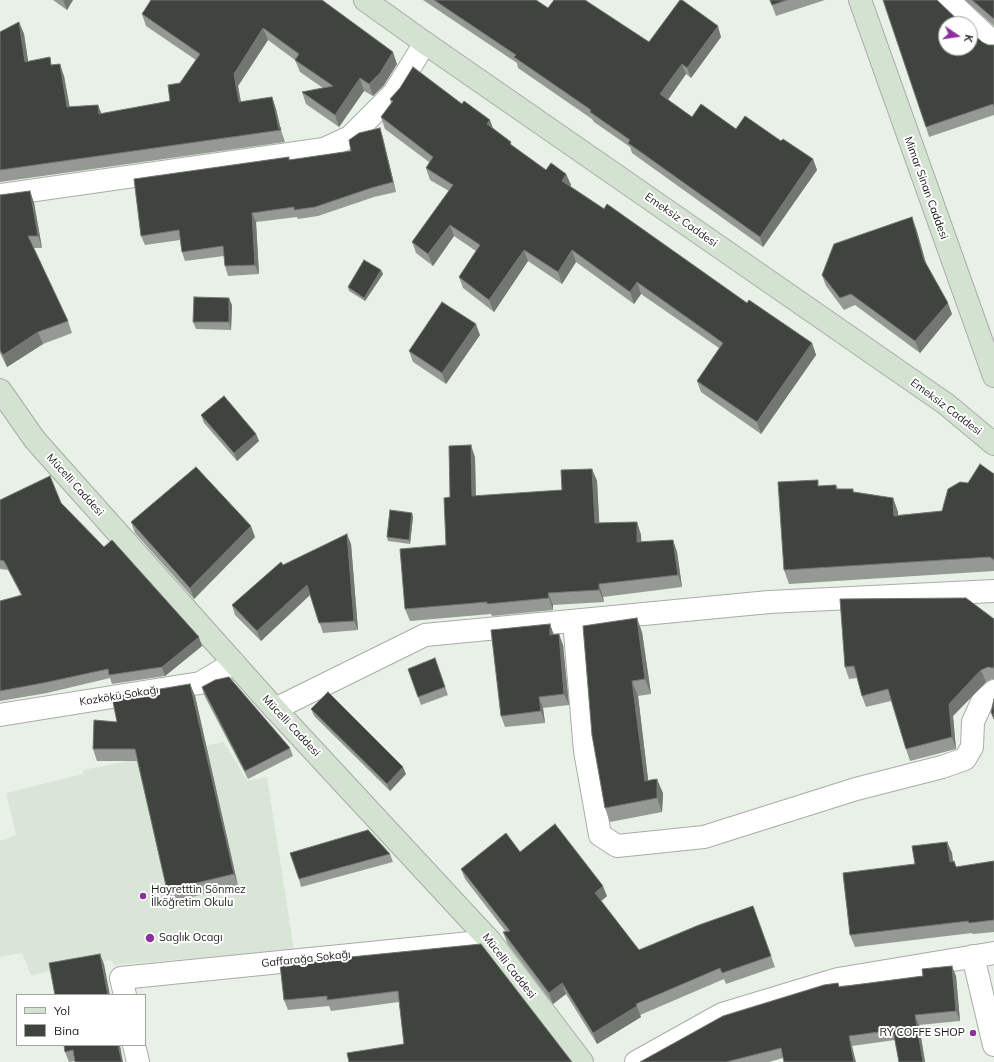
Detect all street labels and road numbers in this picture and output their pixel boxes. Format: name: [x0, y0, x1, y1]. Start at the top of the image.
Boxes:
street label: Mimar Sinan Caddesi: [901, 135, 951, 241]
street label: Emeksiz Caddesi: [642, 190, 720, 250]
street label: Emeksiz Caddesi: [908, 376, 984, 438]
street label: Mücelli Caddesi: [44, 451, 106, 519]
street label: Kozkökü Sokağı: [78, 683, 160, 709]
street label: Mücelli Caddesi: [259, 693, 323, 759]
street label: Mücelli Caddesi: [479, 931, 539, 1001]
street label: Gaffarağa Sokağı: [261, 948, 351, 970]

